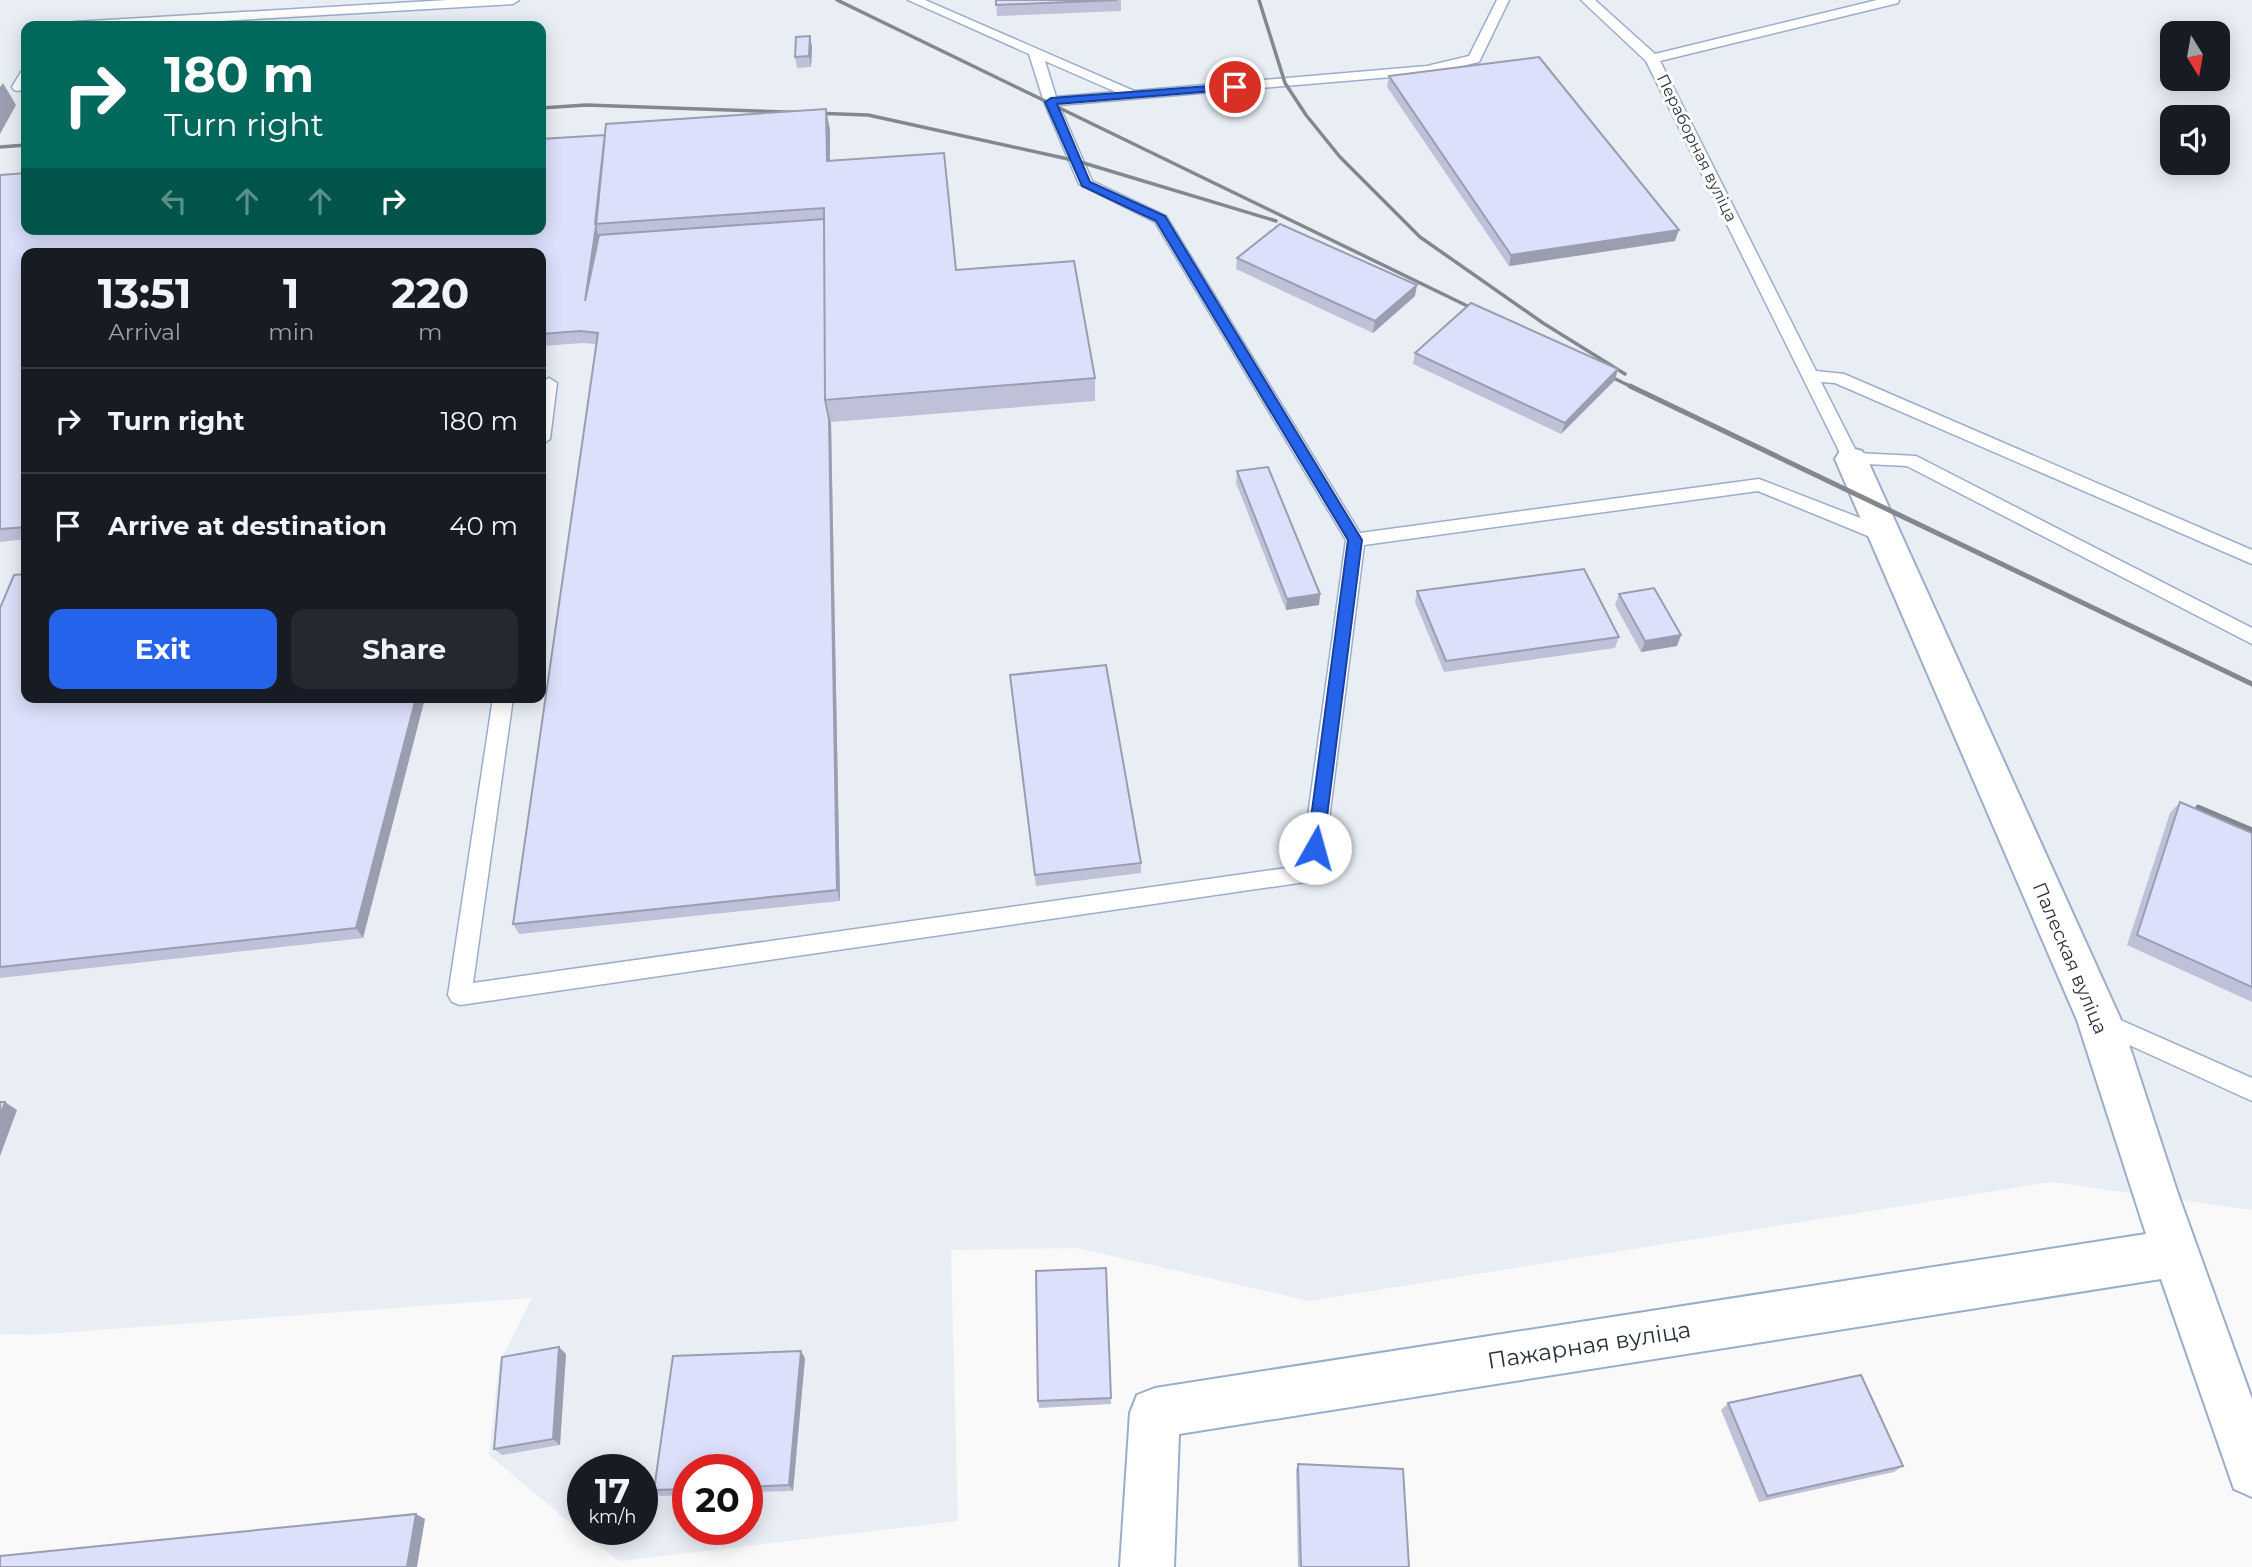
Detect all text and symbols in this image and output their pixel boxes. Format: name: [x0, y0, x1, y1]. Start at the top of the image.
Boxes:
north arrow: [2160, 21, 2230, 91]
map controls: [2160, 21, 2230, 175]
text: 180 m: [164, 45, 314, 104]
icon: right: [49, 49, 140, 140]
pin: [1205, 57, 1265, 117]
icon: arrive: [1216, 68, 1254, 106]
street label: Пераборная вуліца: [1653, 71, 1741, 225]
text: Turn right: [164, 105, 324, 144]
button: sound: [2160, 105, 2230, 175]
icon: left: [155, 182, 193, 220]
icon: ahead: [228, 182, 266, 220]
icon: ahead: [301, 182, 339, 220]
icon: right: [374, 182, 412, 220]
text: 13:51: [98, 267, 192, 319]
text: 1: [283, 267, 300, 319]
text: 220: [391, 267, 469, 319]
text: Arrival: [108, 318, 181, 346]
text: min: [268, 318, 314, 346]
text: m: [418, 318, 442, 346]
icon: right: [49, 402, 87, 440]
text: Turn right: [108, 405, 244, 437]
text: 180 m: [440, 405, 518, 437]
icon: arrive: [49, 507, 87, 545]
text: Arrive at destination: [108, 510, 387, 542]
text: 40 m: [449, 510, 518, 542]
button: Exit: [49, 609, 277, 689]
button: Share: [291, 609, 518, 689]
position arrow: [1278, 811, 1352, 885]
street label: Палеская вуліца: [2028, 879, 2112, 1037]
street label: Пажарная вуліца: [1485, 1315, 1693, 1375]
speed limit sign: 20: [672, 1454, 763, 1545]
text: 17: [595, 1469, 630, 1512]
text: km/h: [588, 1506, 637, 1528]

